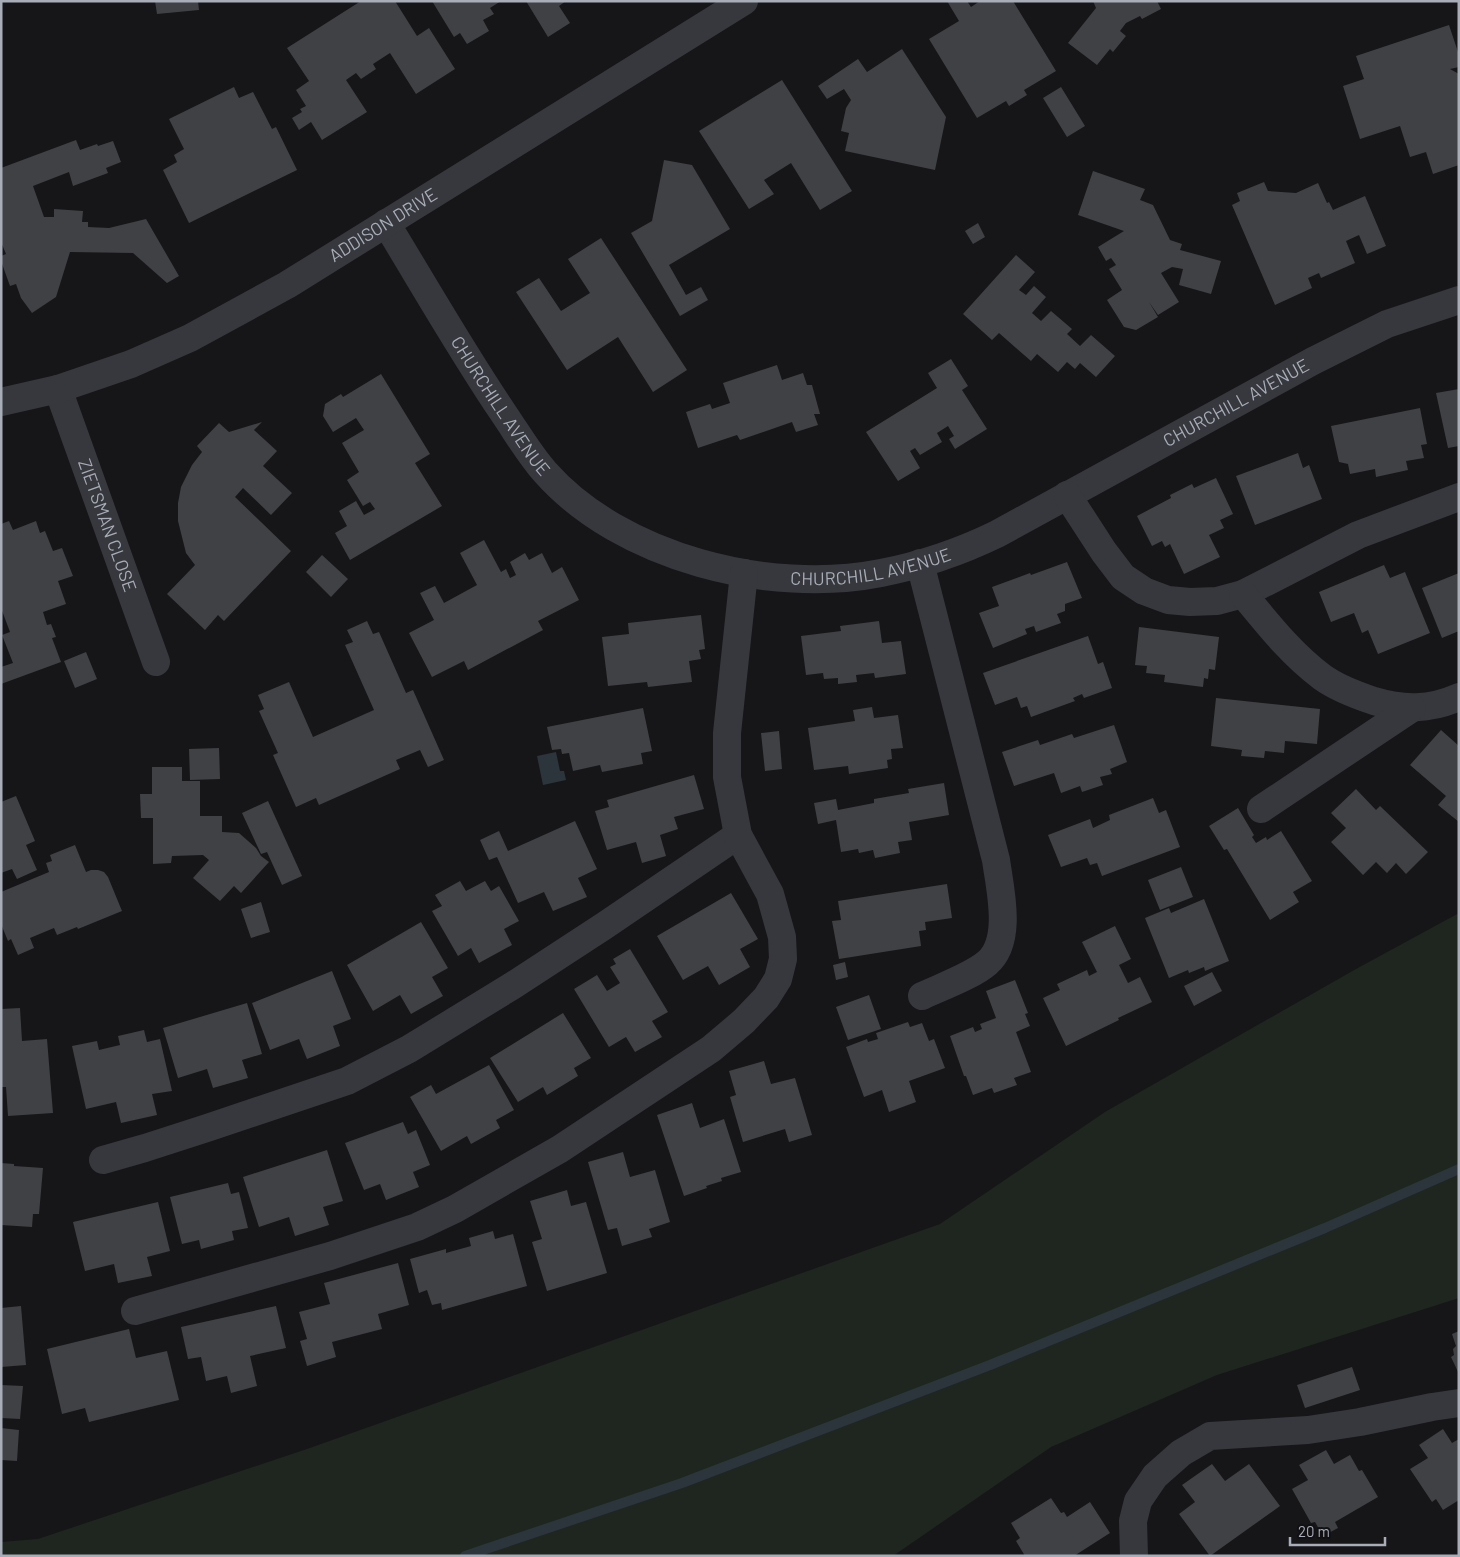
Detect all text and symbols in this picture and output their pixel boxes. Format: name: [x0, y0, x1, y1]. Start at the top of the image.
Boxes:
street label: ADDISON DRIVE: [325, 182, 441, 266]
street label: CHURCHILL AVENUE: [447, 332, 555, 480]
street label: CHURCHILL AVENUE: [1159, 353, 1312, 451]
street label: ZIETSMAN CLOSE: [74, 456, 142, 595]
street label: CHURCHILL AVENUE: [790, 543, 954, 589]
scale bar: [1290, 1514, 1385, 1546]
text: 20 m: [1298, 1522, 1330, 1540]

